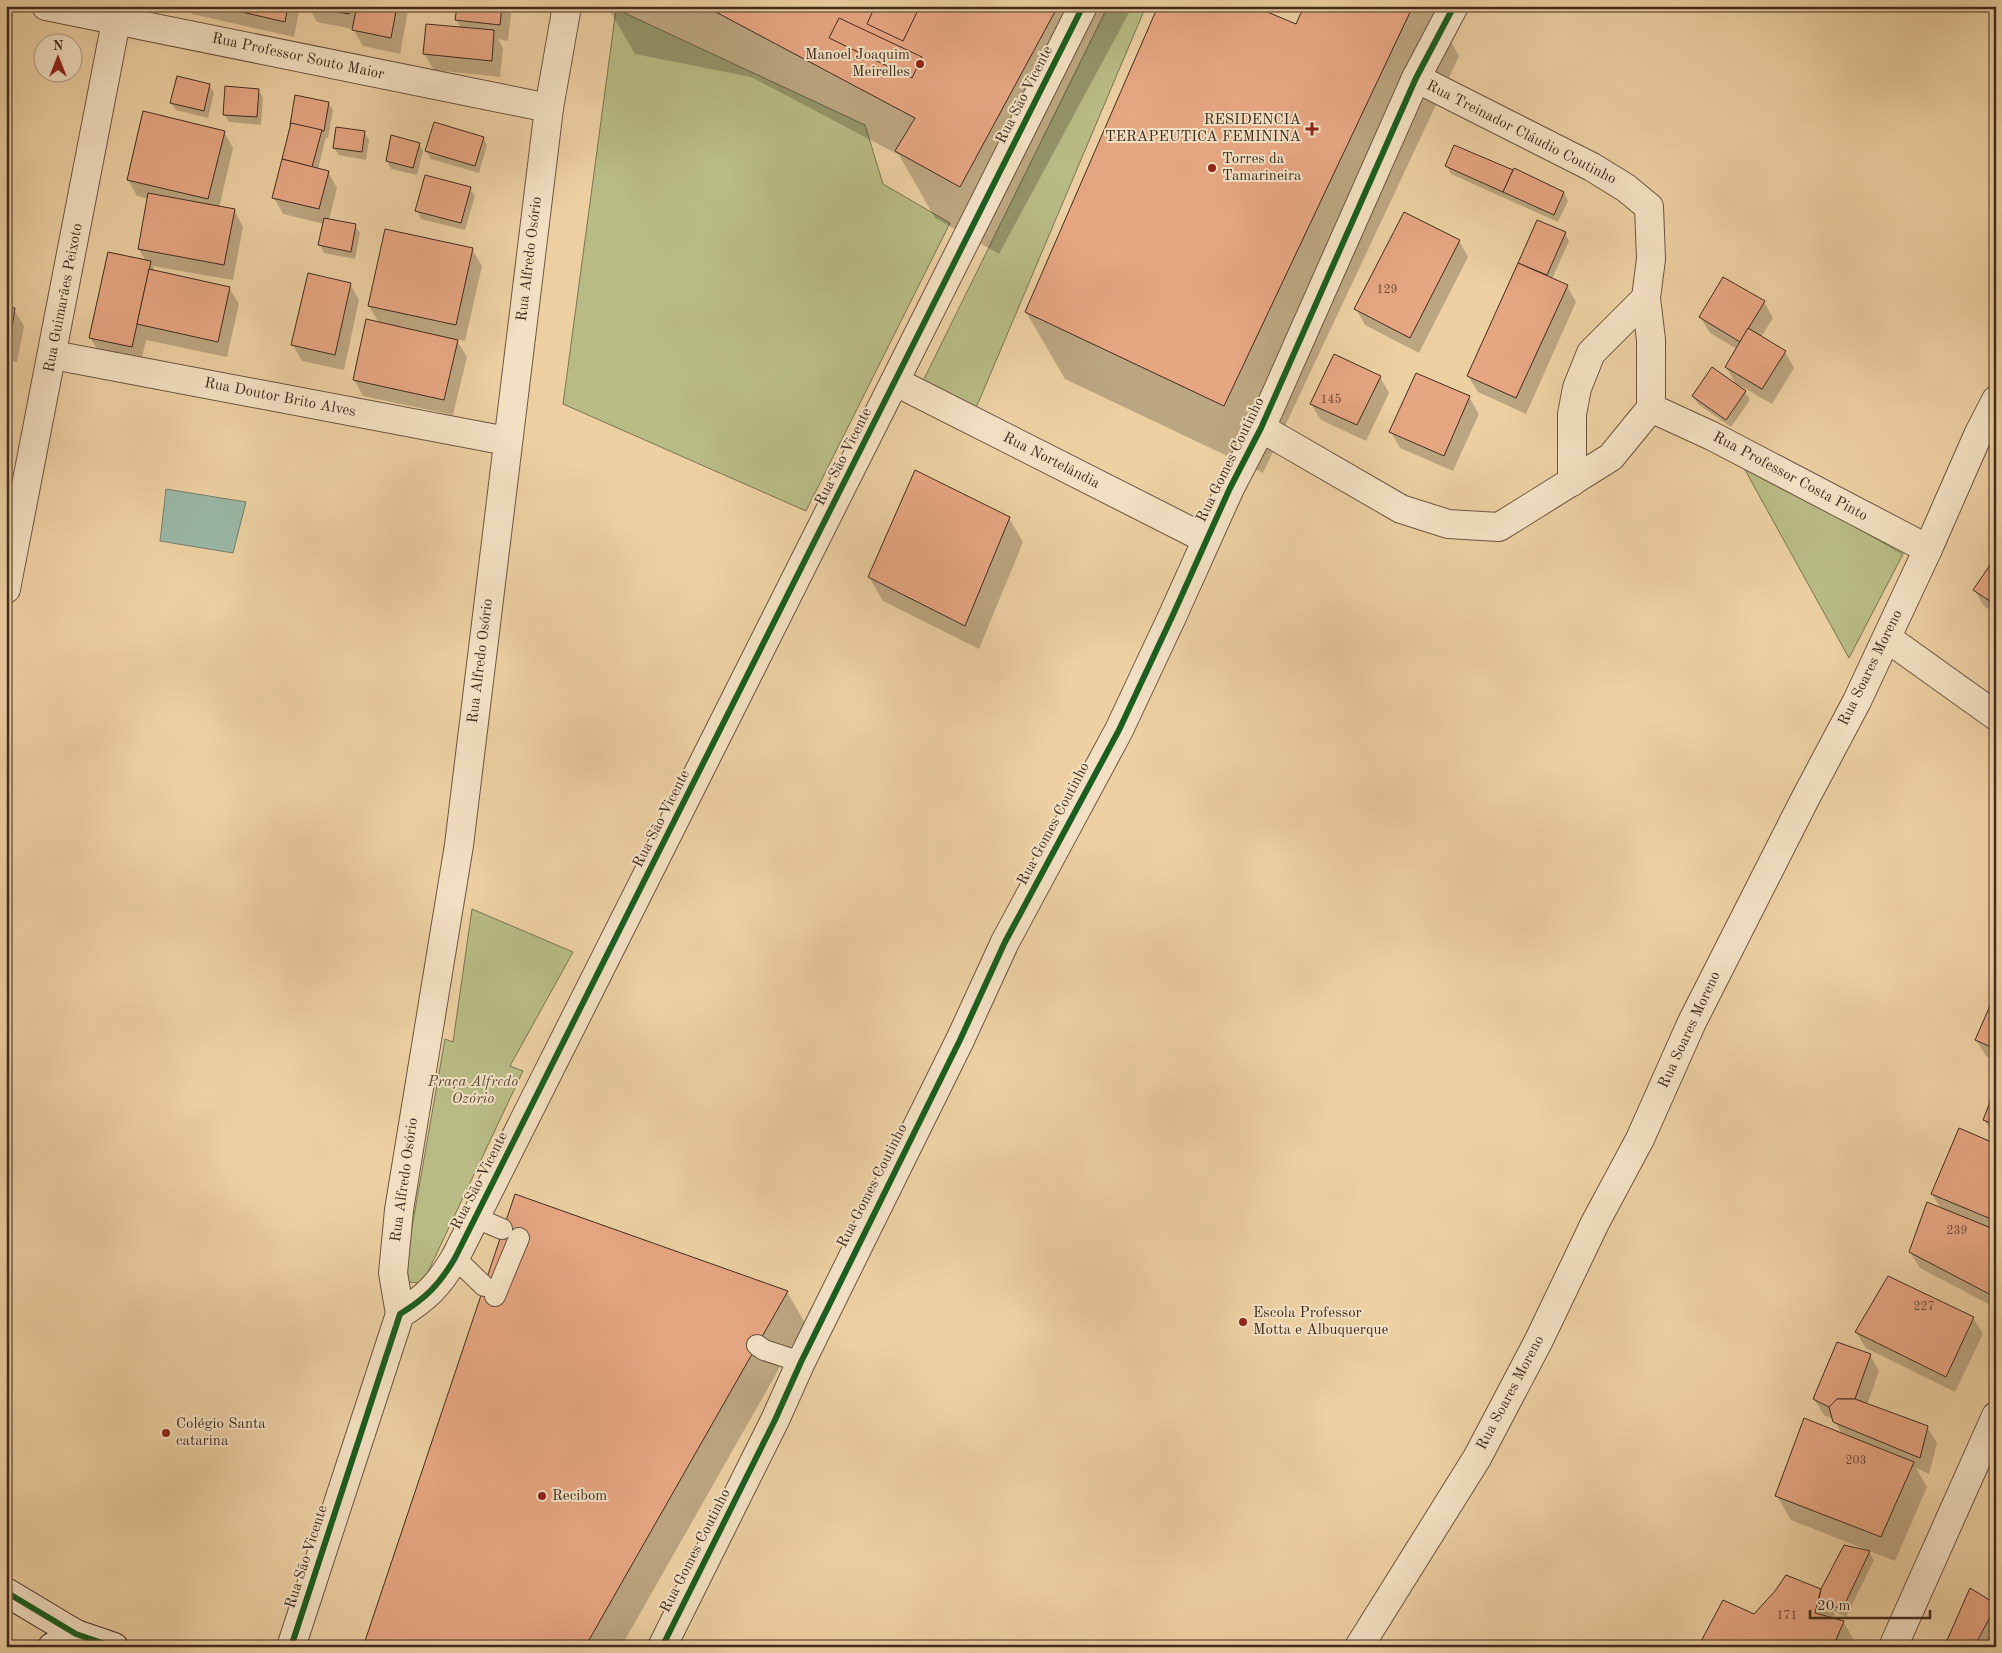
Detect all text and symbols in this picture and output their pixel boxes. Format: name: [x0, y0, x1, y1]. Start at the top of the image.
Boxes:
street label: Rua Professor Souto Maior: [210, 31, 386, 83]
north arrow: [32, 32, 82, 82]
text: N: [53, 39, 64, 53]
street label: Rua São Vicente: [994, 44, 1056, 146]
place label: Manoel Joaquim Meirelles: [805, 48, 910, 80]
marker: Manoel Joaquim Meirelles: [914, 58, 926, 70]
street label: Rua Treinador Cláudio Coutinho: [1424, 78, 1618, 188]
place label: RESIDENCIA TERAPEUTICA FEMININA: [1105, 113, 1302, 145]
marker: RESIDENCIA TERAPEUTICA FEMININA: [1305, 122, 1319, 136]
place label: Torres da Tamarineira: [1222, 152, 1302, 184]
marker: Torres da Tamarineira: [1206, 162, 1218, 174]
street label: Rua Alfredo Osório: [515, 196, 545, 322]
street label: Rua Guimarães Peixoto: [42, 222, 86, 374]
house number: 129: [1377, 284, 1397, 296]
street label: Rua Doutor Brito Alves: [203, 376, 357, 420]
house number: 145: [1321, 393, 1341, 406]
street label: Rua Gomes Coutinho: [1194, 395, 1268, 525]
street label: Rua São Vicente: [813, 406, 875, 508]
street label: Rua Nortelândia: [1000, 430, 1102, 492]
street label: Rua Professor Costa Pinto: [1710, 430, 1870, 524]
street label: Rua Alfredo Osório: [466, 598, 496, 724]
street label: Rua Soares Moreno: [1836, 608, 1906, 728]
street label: Rua Gomes Coutinho: [1015, 760, 1093, 888]
street label: Rua São Vicente: [631, 768, 693, 870]
street label: Rua Soares Moreno: [1656, 969, 1724, 1091]
park label: Praça Alfredo Ozório: [427, 1075, 518, 1107]
street label: Rua Alfredo Osório: [389, 1117, 421, 1243]
street label: Rua Gomes Coutinho: [835, 1122, 911, 1250]
street label: Rua São Vicente: [449, 1130, 511, 1232]
house number: 239: [1947, 1225, 1967, 1237]
house number: 227: [1914, 1301, 1934, 1313]
place label: Escola Professor Motta e Albuquerque: [1253, 1306, 1389, 1338]
marker: Escola Professor Motta e Albuquerque: [1237, 1316, 1249, 1328]
street label: Rua Soares Moreno: [1475, 1333, 1547, 1453]
place label: Colégio Santa catarina: [176, 1417, 266, 1449]
marker: Colégio Santa catarina: [160, 1427, 172, 1439]
house number: 203: [1846, 1455, 1866, 1467]
street label: Rua Gomes Coutinho: [658, 1487, 734, 1615]
place label: Recibom: [552, 1489, 607, 1504]
marker: Recibom: [536, 1490, 548, 1502]
street label: Rua São Vicente: [283, 1504, 331, 1610]
scale bar: [1810, 1588, 1930, 1620]
text: 20 m: [1817, 1599, 1851, 1614]
house number: 171: [1777, 1610, 1797, 1622]

